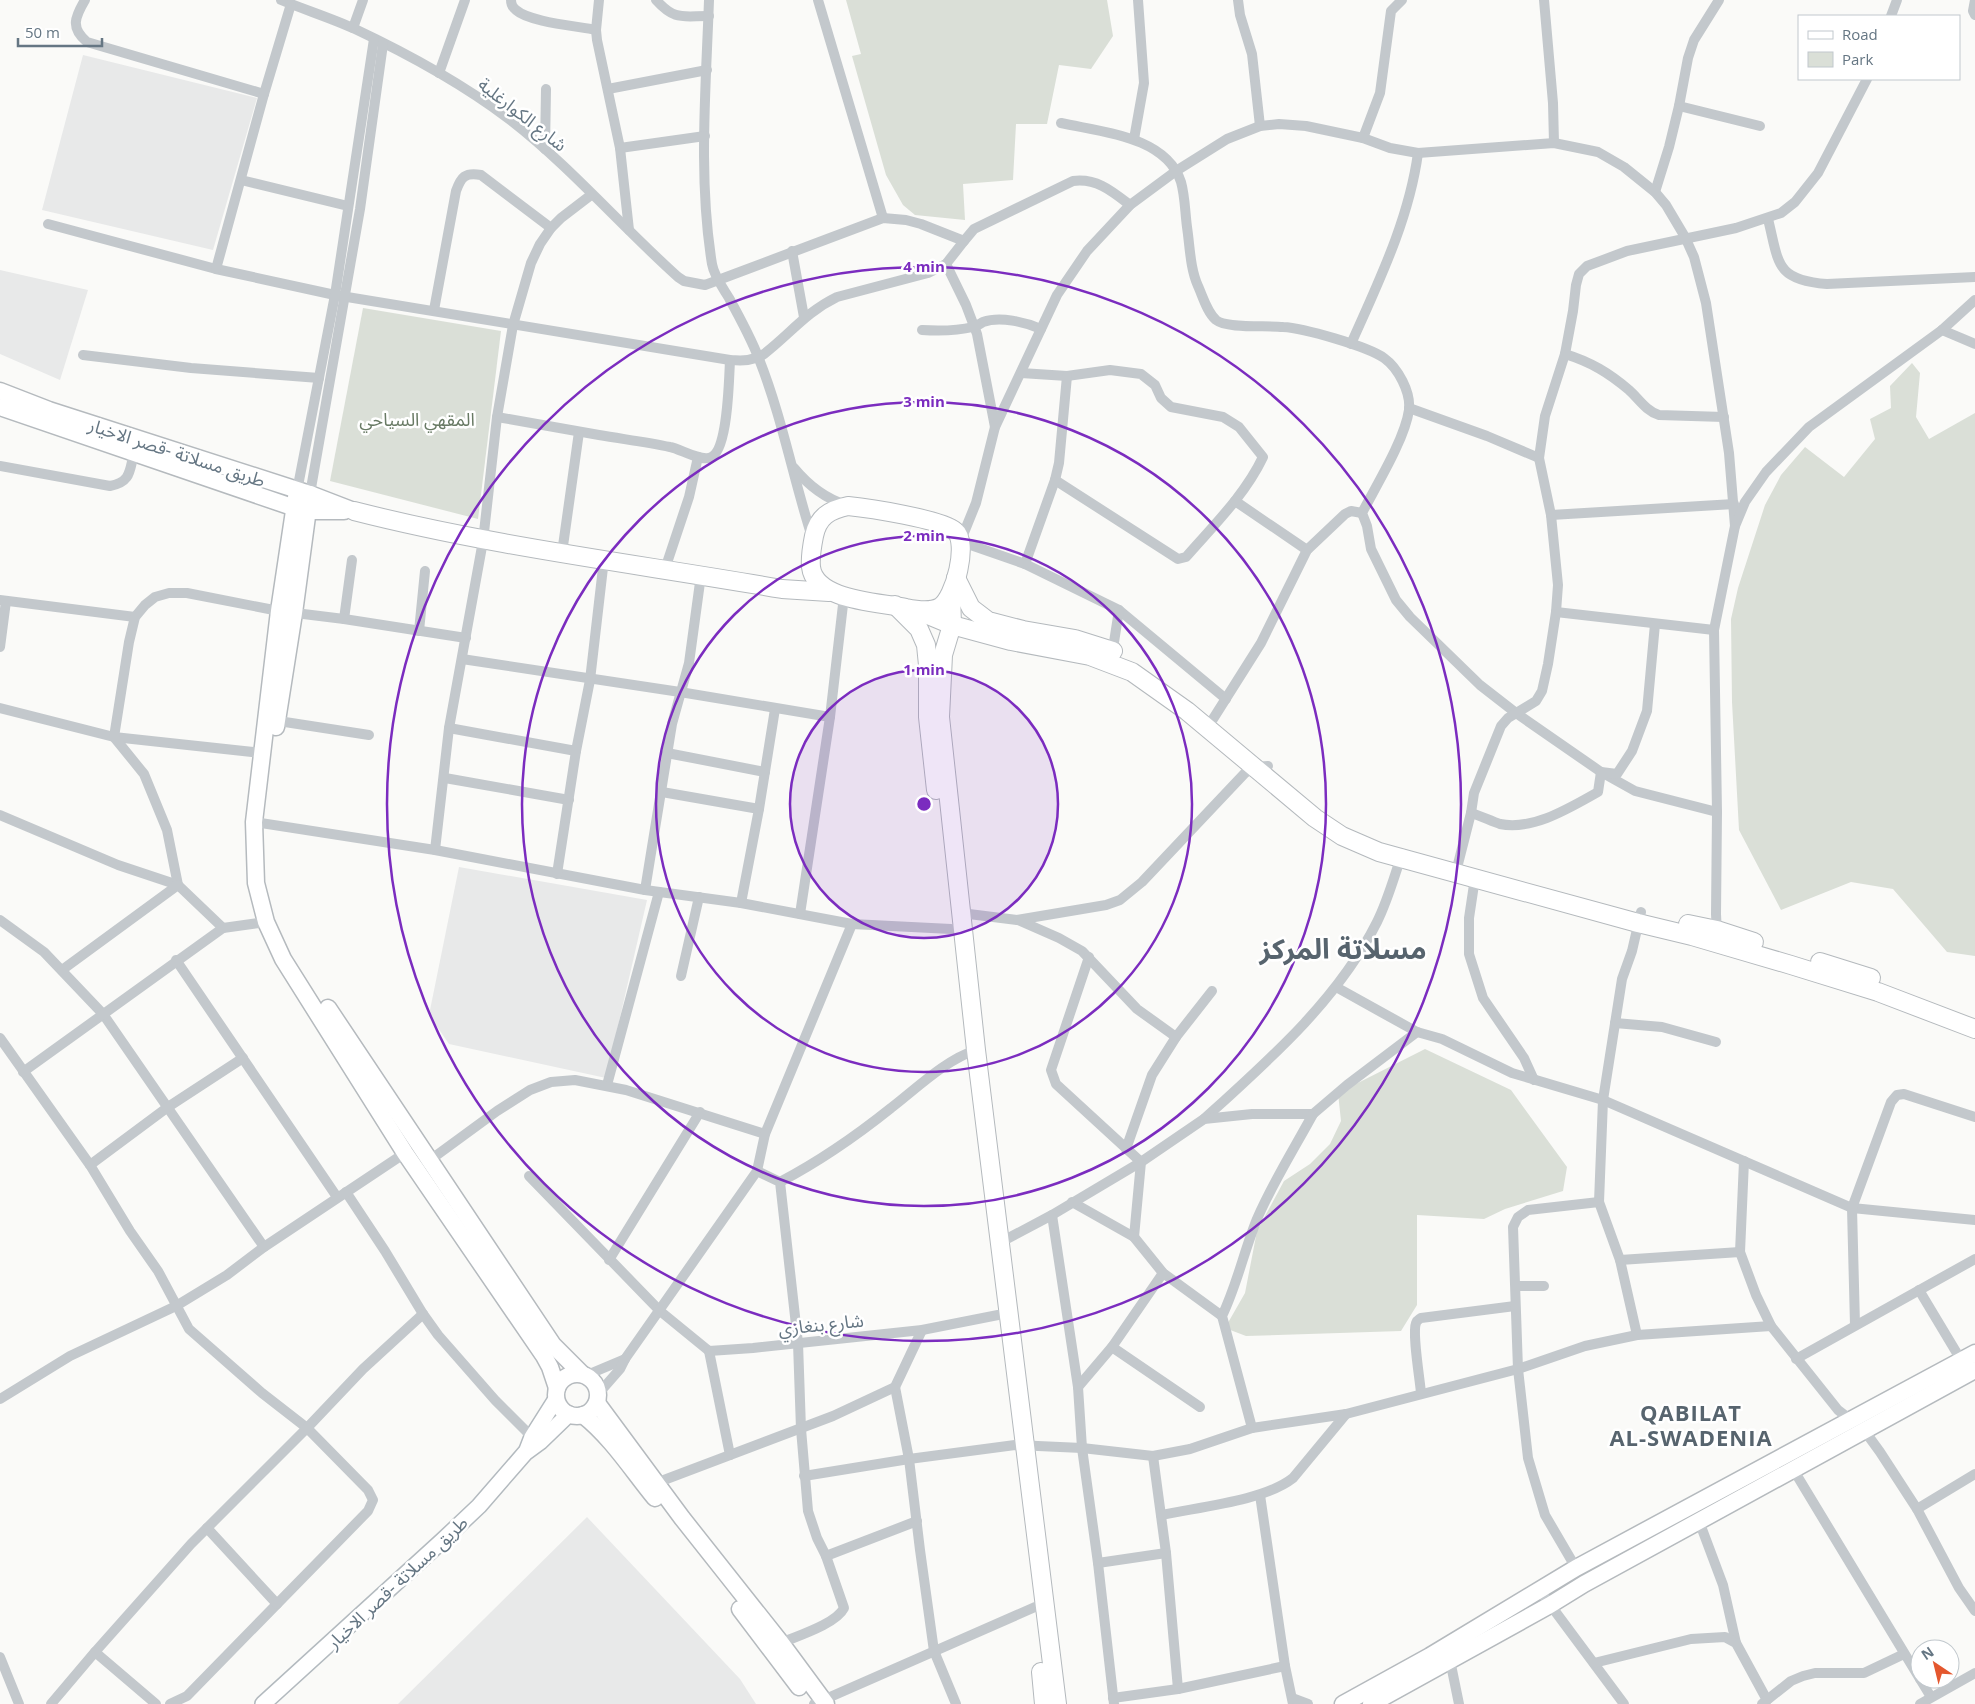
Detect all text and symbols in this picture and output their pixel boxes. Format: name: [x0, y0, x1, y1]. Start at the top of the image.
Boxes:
scale bar: [18, 15, 101, 47]
legend: [1798, 15, 1960, 80]
text: 50 m: [25, 22, 60, 42]
text: Road: [1842, 24, 1878, 44]
text: Park: [1842, 49, 1873, 69]
street label: شارع الكوارغلية: [472, 72, 572, 159]
text: 4 min: [903, 256, 945, 276]
text: 3 min: [903, 391, 945, 411]
park label: المقهي السياحي: [359, 407, 475, 433]
street label: طريق مسلاتة -قصر الاخيار: [85, 412, 268, 492]
text: 2 min: [903, 525, 945, 545]
text: 1 min: [903, 659, 945, 679]
centre of rings: [915, 795, 933, 813]
district label: مسلاتة المركز: [1258, 929, 1427, 967]
street label: شارع بنغازي: [777, 1308, 865, 1343]
district label: QABILAT AL-SWADENIA: [1609, 1397, 1773, 1452]
street label: طريق مسلاتة -قصر الاخيار: [321, 1510, 473, 1654]
north arrow: [1910, 1639, 1960, 1689]
text: N: [1917, 1642, 1937, 1664]

